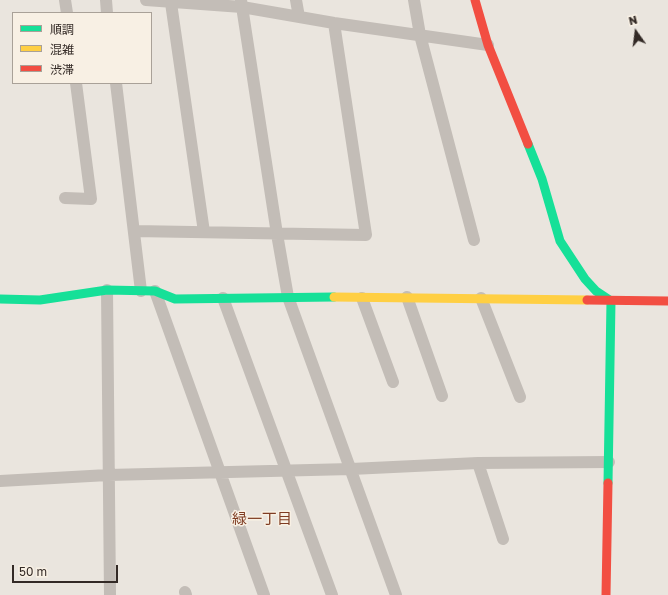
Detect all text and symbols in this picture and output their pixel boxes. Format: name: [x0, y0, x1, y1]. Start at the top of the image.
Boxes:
legend: [12, 12, 152, 84]
north arrow: [616, 12, 656, 52]
text: N: [627, 13, 639, 27]
text: 順調: [50, 22, 74, 37]
text: 混雑: [50, 42, 74, 57]
text: 渋滞: [50, 62, 74, 77]
district label: 緑一丁目: [232, 510, 292, 528]
scale bar: [14, 557, 120, 583]
text: 50 m: [19, 564, 47, 579]

